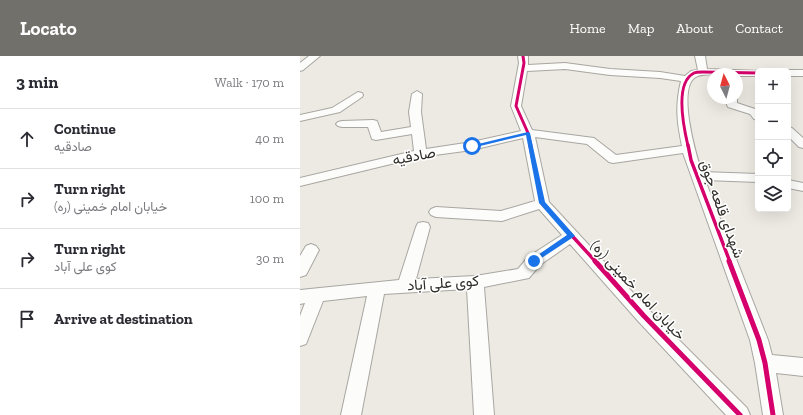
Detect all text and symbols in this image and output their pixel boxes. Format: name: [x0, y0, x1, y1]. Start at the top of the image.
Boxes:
text: Locato: [20, 17, 77, 40]
text: Home: [570, 20, 606, 37]
text: Map: [628, 20, 654, 37]
text: About: [676, 20, 713, 37]
text: Contact: [735, 20, 783, 37]
north arrow: [707, 68, 743, 104]
map controls: [755, 68, 791, 212]
button: +: [755, 68, 791, 104]
text: 3 min: [16, 72, 58, 92]
text: Walk · 170 m: [215, 75, 284, 90]
button: −: [755, 104, 791, 140]
text: Continue: [54, 120, 116, 138]
icon: ahead: [16, 128, 38, 150]
text: 40 m: [255, 131, 284, 146]
route start: [463, 137, 481, 155]
text: صادقیه: [54, 139, 92, 154]
button: locate: [755, 140, 791, 176]
street label: صادقیه: [391, 143, 437, 169]
street label: شهدای قلعه جوق: [695, 157, 748, 261]
button: layers: [755, 176, 791, 212]
text: Turn right: [54, 180, 125, 198]
icon: right: [16, 188, 38, 210]
text: 100 m: [250, 191, 284, 206]
text: خیابان امام خمینی (ره): [54, 199, 167, 214]
street label: خیابان امام خمینی (ره): [586, 236, 689, 345]
text: Turn right: [54, 240, 125, 258]
icon: right: [16, 248, 38, 270]
text: 30 m: [256, 251, 284, 266]
route end: [525, 252, 543, 270]
text: کوی علی آباد: [54, 259, 116, 274]
street label: کوی علی آباد: [406, 271, 480, 295]
icon: arrive: [16, 308, 38, 330]
text: Arrive at destination: [54, 310, 193, 328]

